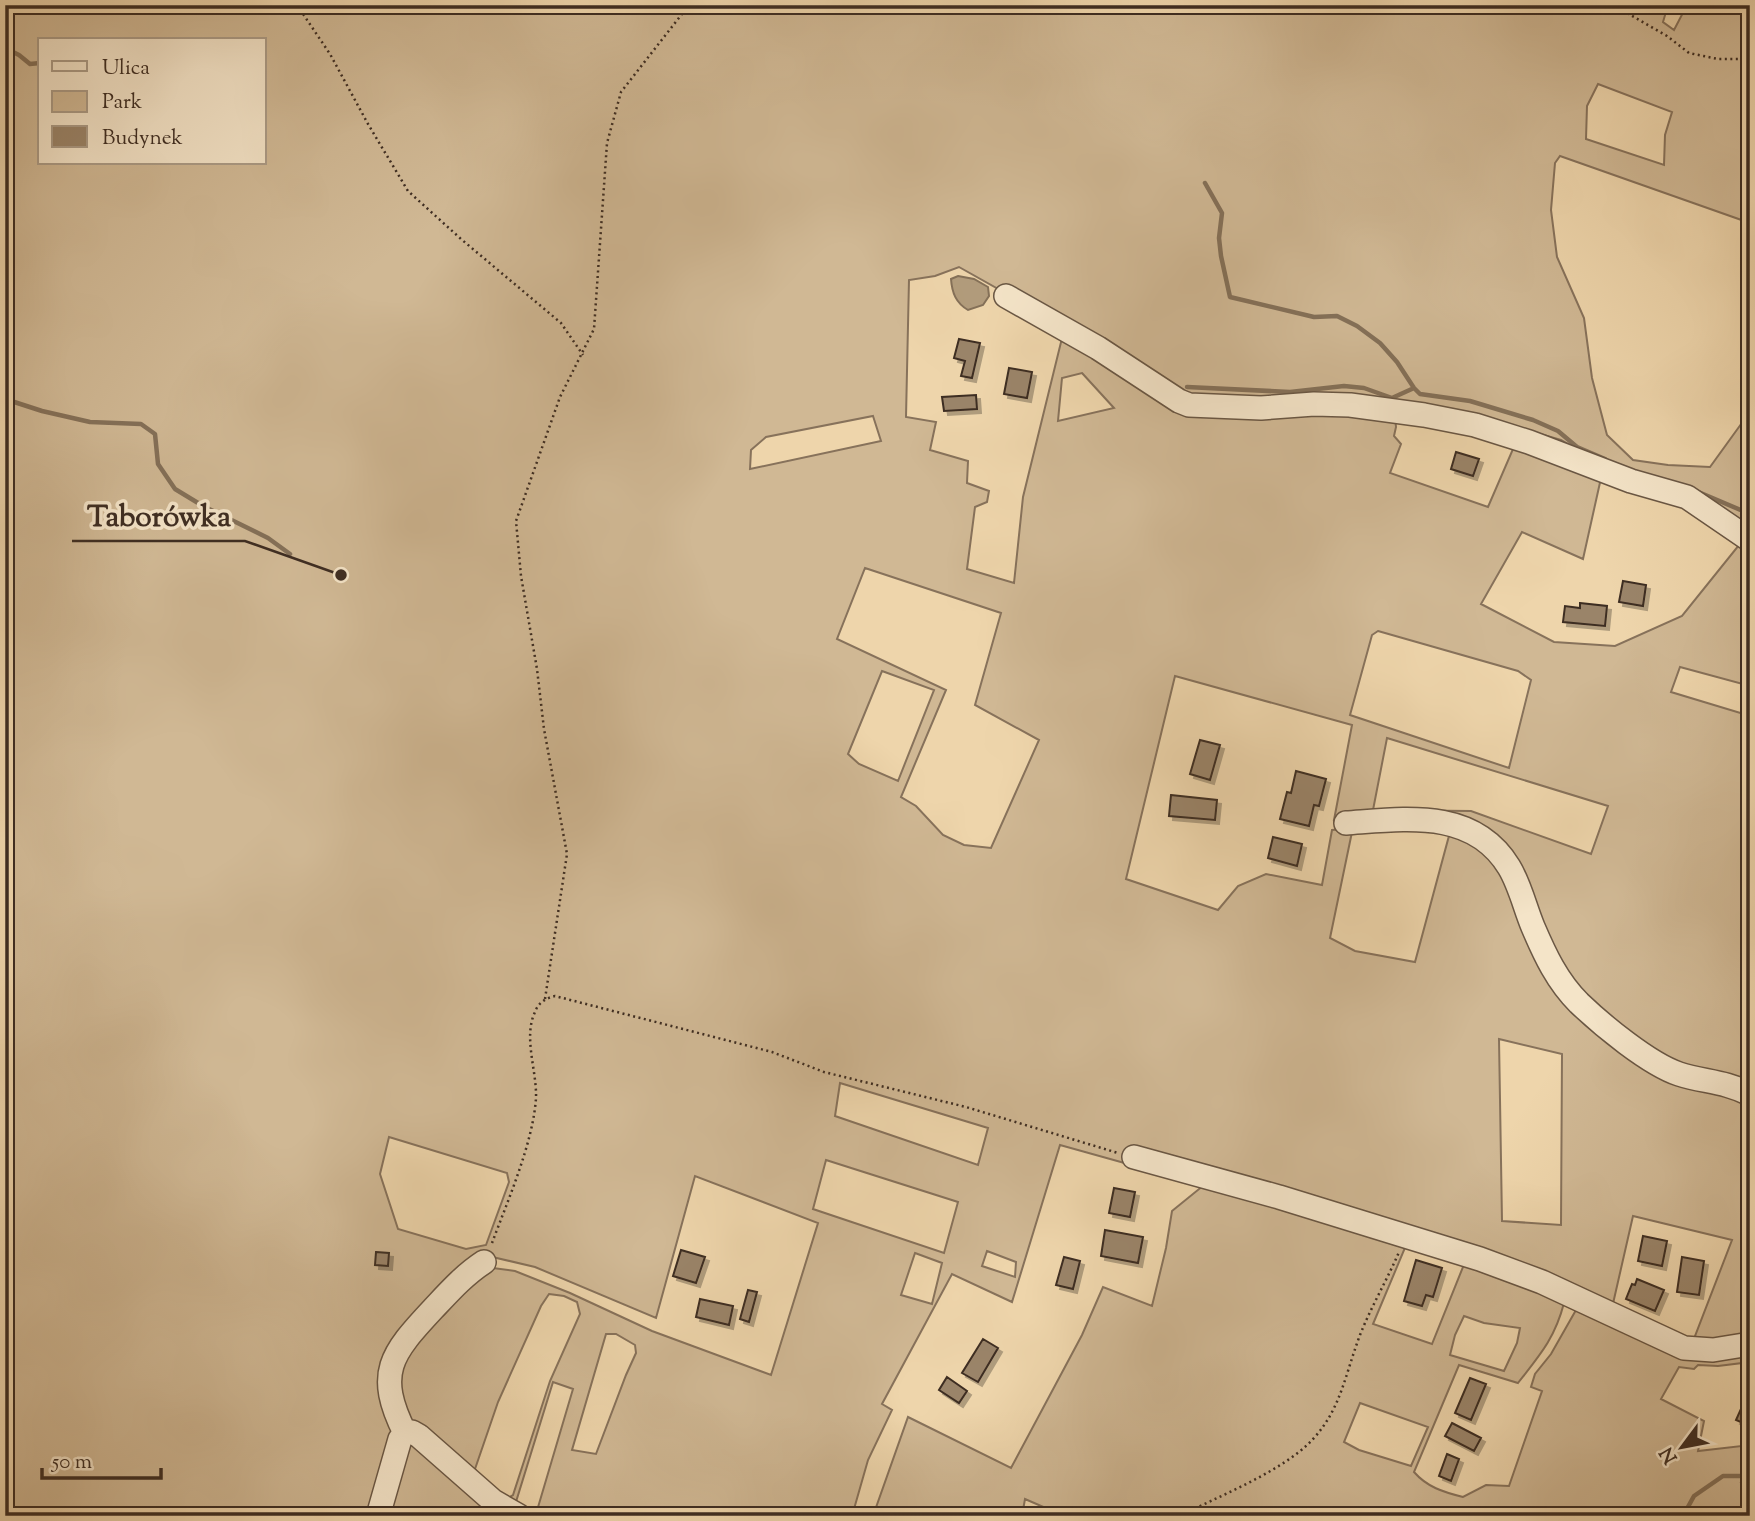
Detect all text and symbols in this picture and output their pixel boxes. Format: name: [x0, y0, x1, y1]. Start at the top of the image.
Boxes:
legend: [38, 38, 266, 164]
text: Ulica: [102, 54, 150, 84]
text: Park: [102, 88, 143, 118]
text: Budynek: [102, 124, 183, 154]
callout: Taborówka: [72, 490, 245, 541]
text: Taborówka: [87, 497, 231, 540]
north arrow: [1646, 1412, 1716, 1482]
scale bar: [42, 1437, 161, 1481]
text: N: [1654, 1441, 1685, 1468]
text: 50 m: [51, 1448, 92, 1478]

